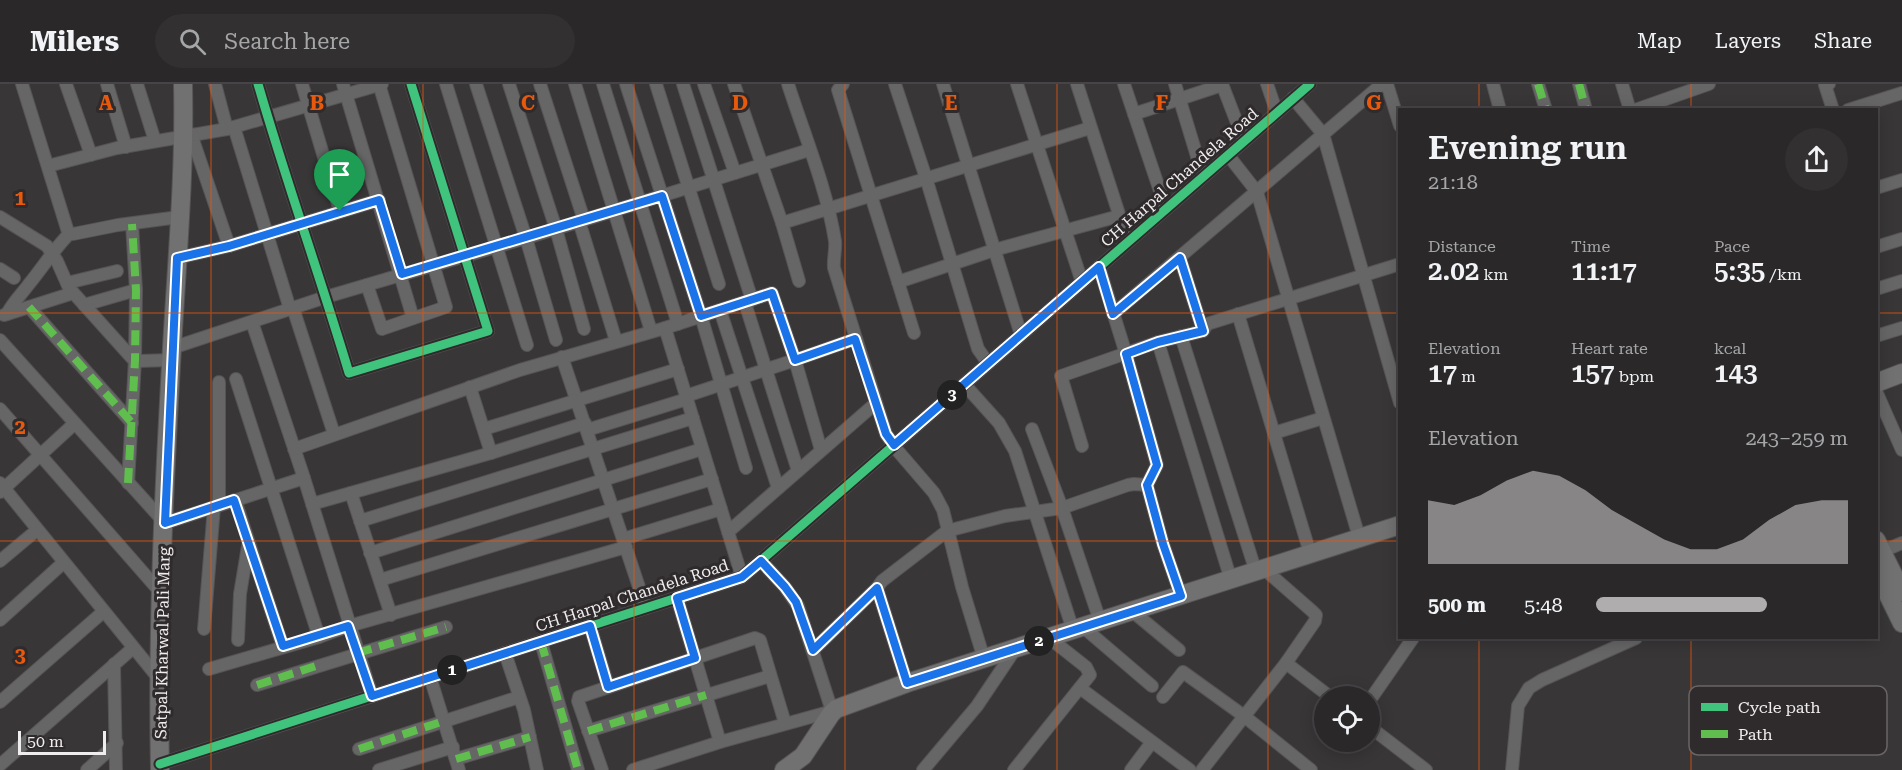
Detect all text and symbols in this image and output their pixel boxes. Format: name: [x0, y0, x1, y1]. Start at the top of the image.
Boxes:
search box: [155, 14, 575, 68]
text: Milers: [30, 25, 119, 58]
icon: search: [176, 25, 209, 58]
text: Search here: [224, 29, 350, 54]
text: Map: [1637, 29, 1682, 53]
text: Layers: [1715, 29, 1781, 53]
text: Share: [1814, 29, 1872, 53]
text: A: [99, 91, 114, 115]
text: B: [310, 91, 324, 115]
text: C: [521, 91, 535, 115]
text: D: [732, 91, 748, 115]
text: E: [945, 91, 958, 115]
text: F: [1156, 91, 1168, 115]
text: G: [1366, 91, 1382, 115]
street label: CH Harpal Chandela Road: [1097, 104, 1262, 251]
text: Evening run: [1428, 128, 1627, 167]
button: share: [1785, 128, 1848, 191]
pin: [314, 149, 365, 211]
icon: arrive: [323, 158, 356, 191]
text: 21:18: [1428, 170, 1478, 194]
text: 1: [14, 186, 26, 210]
text: Distance: [1428, 237, 1496, 256]
text: Time: [1571, 237, 1610, 256]
text: Pace: [1714, 237, 1750, 256]
text: 2.02: [1428, 256, 1479, 286]
text: 11:17: [1571, 256, 1637, 286]
text: 5:35: [1714, 256, 1765, 286]
text: km: [1479, 265, 1508, 284]
text: /km: [1765, 265, 1802, 284]
text: Elevation: [1428, 339, 1501, 358]
text: Heart rate: [1571, 339, 1648, 358]
text: kcal: [1714, 339, 1746, 358]
text: 17: [1428, 358, 1457, 388]
text: 157: [1571, 358, 1615, 388]
text: 143: [1714, 358, 1758, 388]
text: m: [1457, 367, 1476, 386]
text: bpm: [1615, 367, 1654, 386]
pin: 3: [937, 380, 967, 410]
text: 3: [948, 385, 956, 404]
text: 2: [14, 415, 26, 439]
text: Elevation: [1428, 426, 1519, 450]
text: 243–259 m: [1745, 426, 1848, 450]
street label: Satpal Kharwal Pali Marg: [151, 546, 174, 739]
street label: CH Harpal Chandela Road: [533, 555, 731, 636]
text: 500 m: [1428, 593, 1486, 617]
text: 5:48: [1524, 593, 1563, 617]
pin: 2: [1024, 626, 1054, 656]
text: 2: [1035, 631, 1043, 650]
text: 3: [14, 643, 26, 667]
pin: 1: [437, 655, 467, 685]
text: 1: [448, 660, 456, 679]
map controls: [1314, 686, 1380, 752]
button: locate: [1314, 686, 1380, 752]
legend: [1689, 686, 1887, 755]
text: Cycle path: [1738, 698, 1821, 717]
text: Path: [1738, 725, 1773, 744]
scale bar: [18, 728, 106, 756]
text: 50 m: [27, 732, 64, 751]

